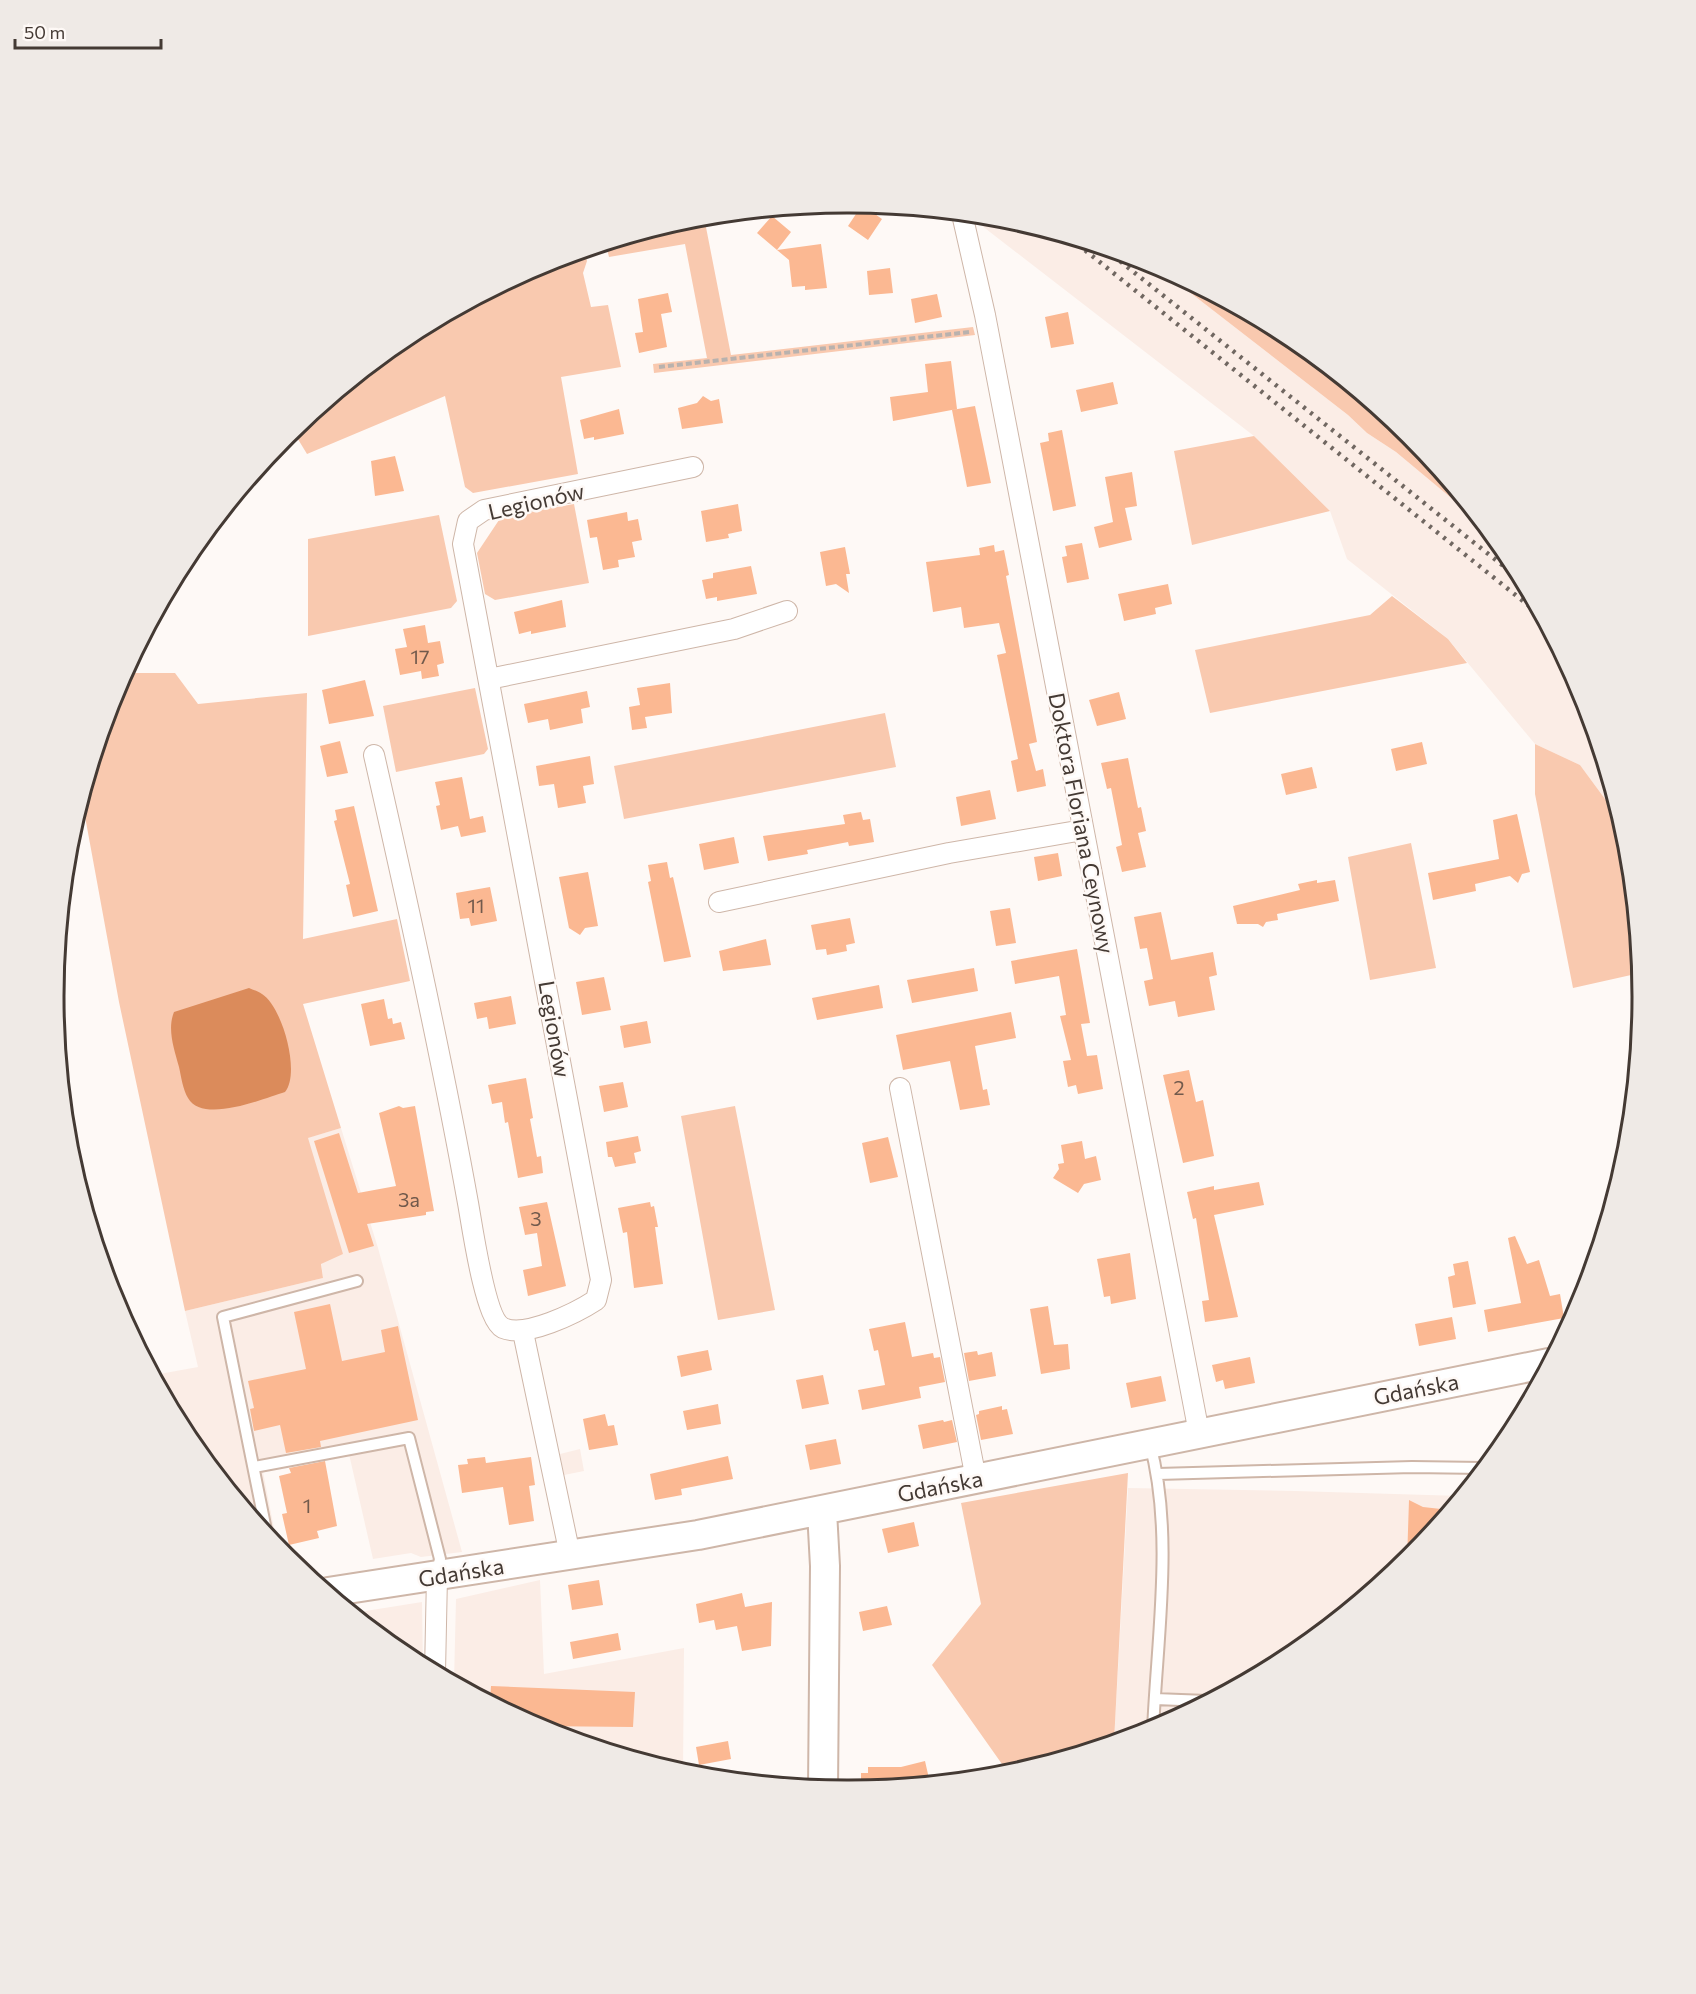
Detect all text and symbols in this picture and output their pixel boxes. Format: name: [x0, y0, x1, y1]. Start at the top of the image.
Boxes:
scale bar: [15, 12, 160, 50]
text: 50 m: [24, 21, 65, 43]
street label: Legionów: [485, 477, 587, 525]
house number: 17: [410, 644, 430, 668]
street label: Doktora Floriana Ceynowy: [1043, 690, 1121, 956]
house number: 11: [467, 893, 485, 917]
street label: Legionów: [533, 978, 577, 1080]
house number: 2: [1173, 1075, 1185, 1099]
house number: 3a: [398, 1187, 420, 1211]
house number: 3: [530, 1206, 542, 1230]
street label: Gdańska: [1371, 1368, 1461, 1410]
street label: Gdańska: [895, 1465, 985, 1507]
house number: 1: [303, 1493, 311, 1517]
street label: Gdańska: [416, 1552, 506, 1592]

